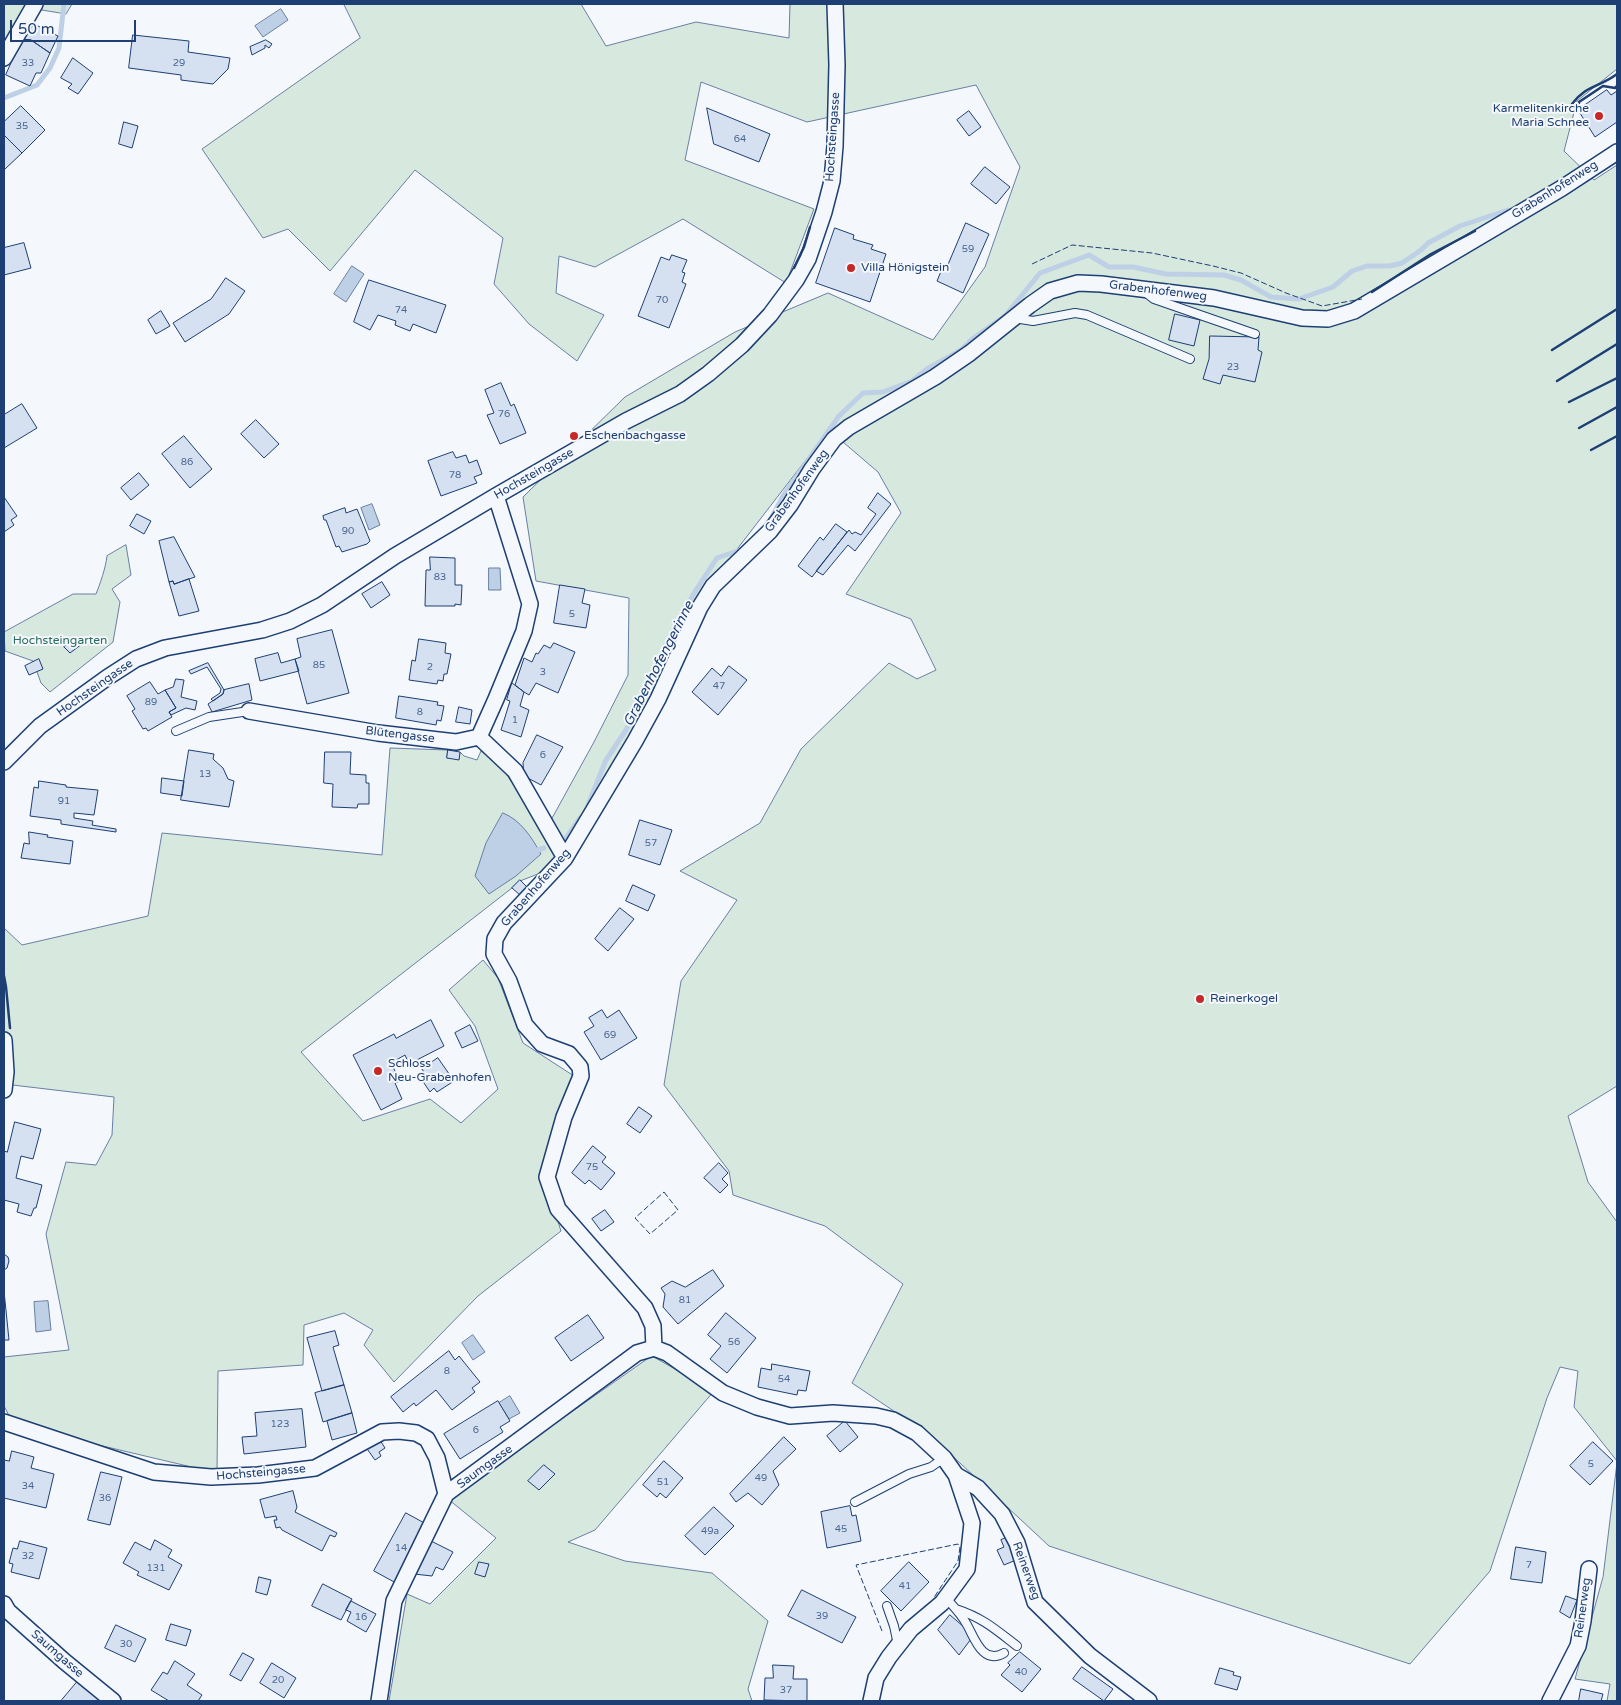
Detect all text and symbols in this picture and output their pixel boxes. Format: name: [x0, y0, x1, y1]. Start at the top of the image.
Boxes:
scale bar: [12, 10, 139, 42]
text: 50 m: [18, 20, 55, 38]
house number: 33: [22, 57, 34, 69]
house number: 29: [173, 57, 185, 69]
street label: Hochsteingasse: [823, 92, 843, 182]
place label: Karmelitenkirche Maria Schnee: [1493, 102, 1589, 130]
marker: Karmelitenkirche Maria Schnee: [1593, 110, 1605, 122]
house number: 35: [16, 120, 28, 132]
house number: 64: [734, 133, 746, 145]
street label: Grabenhofenweg: [1509, 158, 1601, 222]
house number: 59: [962, 243, 974, 255]
place label: Villa Hönigstein: [861, 261, 949, 275]
marker: Villa Hönigstein: [845, 262, 857, 274]
street label: Grabenhofenweg: [1108, 278, 1208, 304]
house number: 70: [656, 294, 668, 306]
house number: 74: [395, 304, 407, 316]
house number: 23: [1227, 361, 1239, 373]
house number: 76: [498, 408, 510, 420]
place label: Eschenbachgasse: [584, 429, 686, 443]
marker: Eschenbachgasse: [568, 430, 580, 442]
street label: Hochsteingasse: [492, 445, 576, 503]
street label: Grabenhofenweg: [762, 447, 832, 535]
house number: 86: [181, 456, 193, 468]
house number: 78: [449, 469, 461, 481]
house number: 90: [342, 525, 354, 537]
house number: 83: [434, 571, 446, 583]
water label: Grabenhofengerinne: [620, 599, 698, 729]
house number: 5: [569, 608, 575, 620]
park label: Hochsteingarten: [13, 634, 107, 648]
street label: Hochsteingasse: [54, 656, 136, 720]
house number: 85: [313, 659, 325, 671]
house number: 2: [427, 661, 433, 673]
house number: 3: [540, 666, 546, 678]
house number: 47: [713, 680, 725, 692]
house number: 89: [145, 696, 157, 708]
house number: 8: [417, 706, 423, 718]
house number: 1: [512, 714, 518, 726]
street label: Blütengasse: [365, 724, 435, 746]
house number: 6: [540, 749, 546, 761]
house number: 13: [199, 768, 211, 780]
house number: 91: [58, 795, 70, 807]
house number: 57: [645, 837, 657, 849]
street label: Grabenhofenweg: [498, 846, 574, 930]
place label: Reinerkogel: [1210, 992, 1278, 1006]
marker: Reinerkogel: [1194, 993, 1206, 1005]
house number: 69: [604, 1029, 616, 1041]
place label: Schloss Neu-Grabenhofen: [388, 1057, 491, 1085]
marker: Schloss Neu-Grabenhofen: [372, 1065, 384, 1077]
house number: 75: [586, 1161, 598, 1173]
house number: 81: [679, 1294, 691, 1306]
house number: 56: [728, 1336, 740, 1348]
house number: 8: [444, 1365, 450, 1377]
house number: 54: [778, 1373, 790, 1385]
house number: 123: [271, 1418, 289, 1430]
house number: 6: [473, 1424, 479, 1436]
street label: Saumgasse: [454, 1442, 516, 1492]
house number: 5: [1588, 1458, 1594, 1470]
street label: Hochsteingasse: [216, 1462, 306, 1484]
house number: 49: [755, 1472, 767, 1484]
house number: 51: [657, 1476, 669, 1488]
house number: 34: [22, 1480, 34, 1492]
house number: 36: [99, 1492, 111, 1504]
house number: 45: [835, 1523, 847, 1535]
house number: 49a: [701, 1525, 719, 1537]
street label: Reinerweg: [1009, 1540, 1043, 1602]
house number: 14: [395, 1542, 407, 1554]
house number: 32: [22, 1550, 34, 1562]
house number: 7: [1526, 1559, 1532, 1571]
house number: 131: [147, 1562, 165, 1574]
street label: Reinerweg: [1572, 1577, 1594, 1639]
house number: 41: [899, 1580, 911, 1592]
house number: 39: [816, 1610, 828, 1622]
house number: 16: [355, 1611, 367, 1623]
street label: Saumgasse: [28, 1627, 86, 1681]
house number: 30: [120, 1638, 132, 1650]
house number: 40: [1015, 1666, 1027, 1678]
house number: 20: [272, 1674, 284, 1686]
house number: 37: [780, 1684, 792, 1696]

